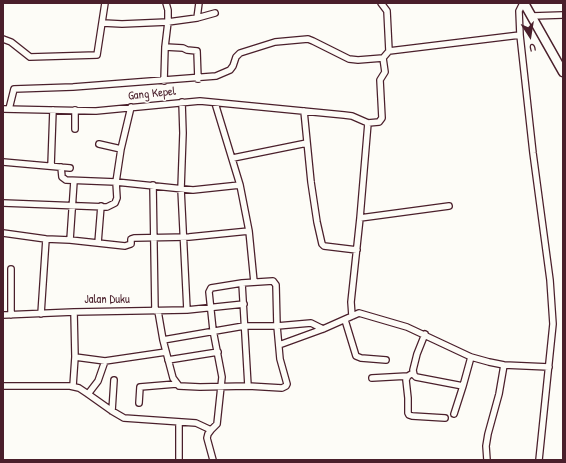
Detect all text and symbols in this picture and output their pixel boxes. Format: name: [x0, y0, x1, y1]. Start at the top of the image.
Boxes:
north arrow: [510, 16, 550, 56]
text: U: [528, 40, 537, 55]
street label: Gang Kepel: [127, 84, 177, 104]
street label: Jalan Duku: [84, 293, 130, 307]

